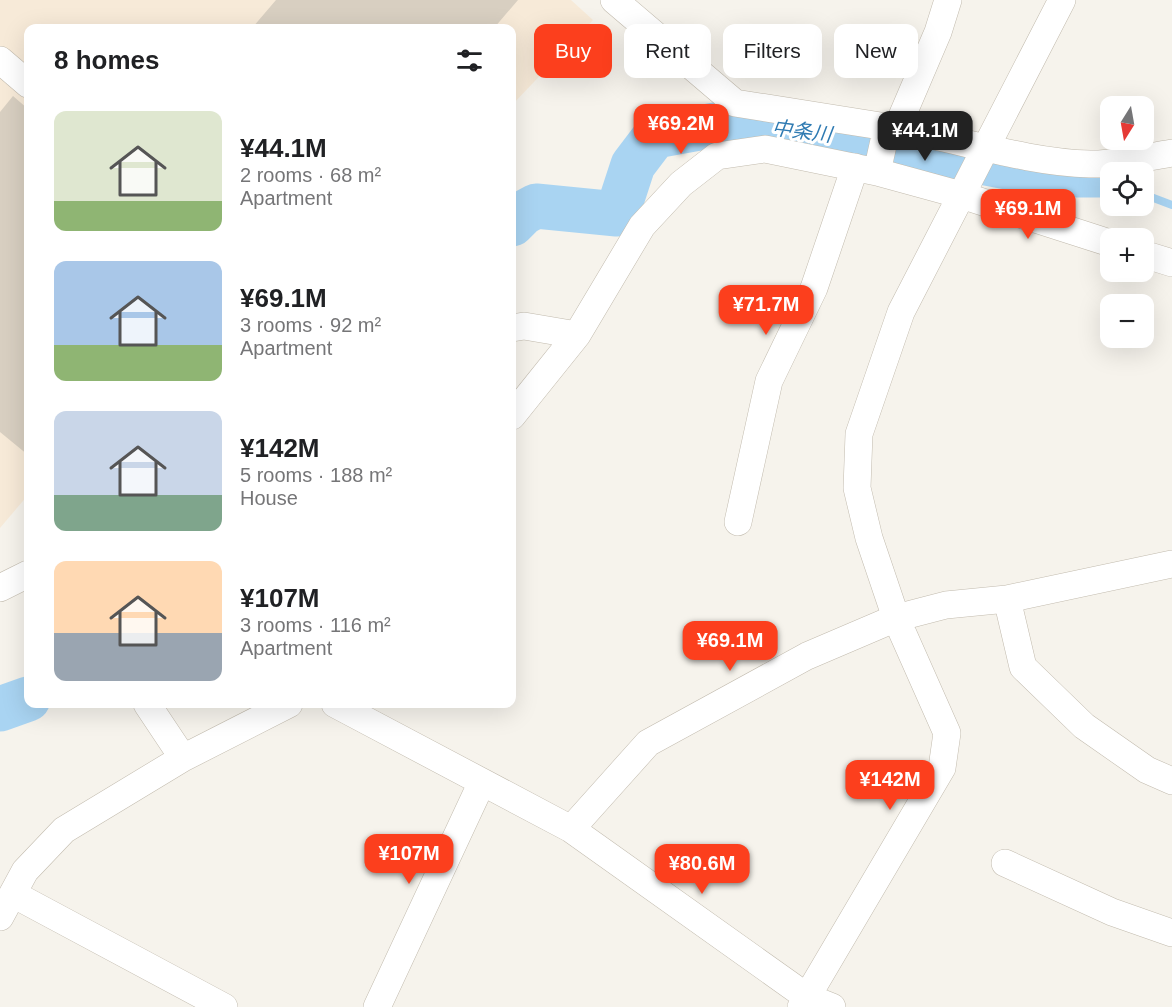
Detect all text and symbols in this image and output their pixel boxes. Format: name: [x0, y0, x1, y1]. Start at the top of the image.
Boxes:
chip: Buy: [534, 24, 612, 78]
chip: Rent: [624, 24, 711, 78]
chip: Filters: [723, 24, 822, 78]
chip: New: [834, 24, 918, 78]
icon: filters: [453, 44, 486, 77]
text: 8 homes: [54, 45, 160, 75]
north arrow: [1100, 96, 1154, 150]
map controls: [1100, 96, 1154, 348]
pin: ¥69.2M: [632, 104, 730, 155]
pin: ¥44.1M: [876, 111, 974, 162]
text: ¥69.2M: [648, 112, 714, 134]
water label: 中条川: [771, 116, 835, 146]
text: ¥44.1M: [892, 119, 958, 141]
text: ¥44.1M: [240, 133, 327, 163]
icon: home: [102, 135, 174, 207]
button: locate: [1100, 162, 1154, 216]
text: 2 rooms · 68 m²: [240, 164, 381, 186]
text: Apartment: [240, 187, 332, 209]
pin: ¥69.1M: [979, 189, 1077, 240]
text: ¥69.1M: [995, 197, 1061, 219]
button: +: [1100, 228, 1154, 282]
text: ¥69.1M: [240, 283, 327, 313]
icon: home: [102, 285, 174, 357]
pin: ¥71.7M: [717, 285, 815, 336]
text: ¥71.7M: [733, 293, 799, 315]
button: −: [1100, 294, 1154, 348]
text: 3 rooms · 92 m²: [240, 314, 381, 336]
text: Apartment: [240, 337, 332, 359]
text: ¥142M: [240, 433, 320, 463]
icon: home: [102, 435, 174, 507]
text: 5 rooms · 188 m²: [240, 464, 392, 486]
text: House: [240, 487, 298, 509]
text: ¥107M: [240, 583, 320, 613]
icon: home: [102, 585, 174, 657]
text: 3 rooms · 116 m²: [240, 614, 391, 636]
pin: ¥69.1M: [681, 621, 779, 672]
text: ¥69.1M: [697, 629, 763, 651]
text: Apartment: [240, 637, 332, 659]
pin: ¥142M: [848, 760, 932, 811]
text: ¥142M: [859, 768, 921, 790]
pin: ¥107M: [367, 834, 451, 885]
text: ¥107M: [378, 842, 440, 864]
pin: ¥80.6M: [653, 844, 751, 895]
text: ¥80.6M: [669, 852, 735, 874]

